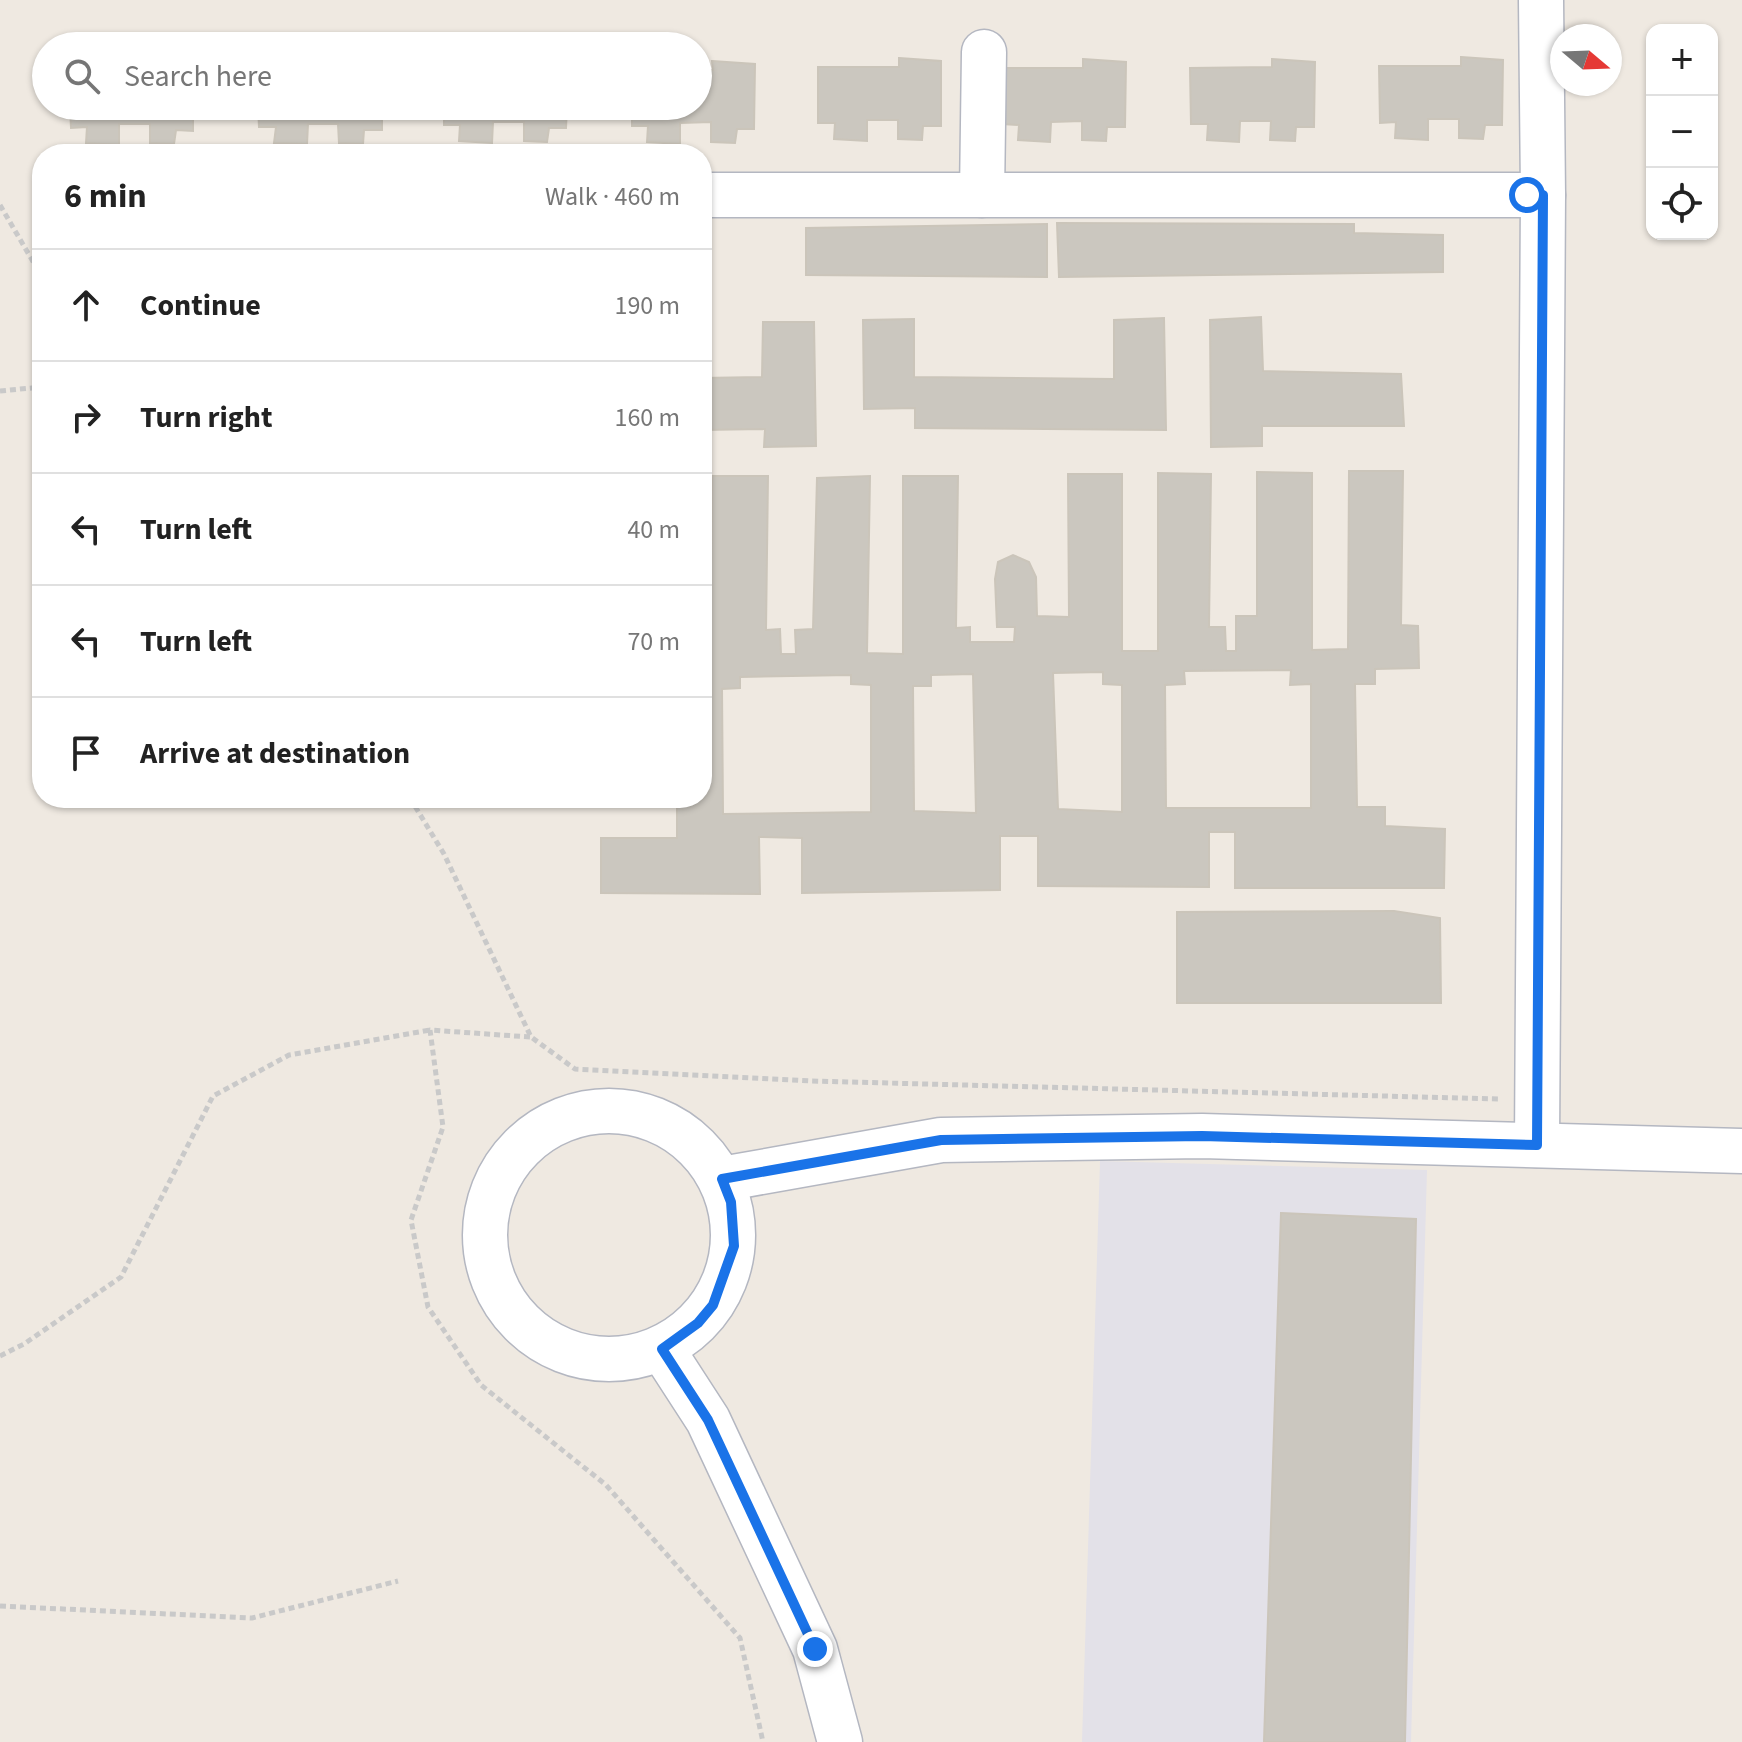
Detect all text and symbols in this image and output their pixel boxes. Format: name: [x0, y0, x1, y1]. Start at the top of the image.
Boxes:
north arrow: [1550, 24, 1622, 96]
map controls: [1646, 24, 1718, 240]
button: +: [1646, 24, 1718, 96]
search box: [32, 32, 712, 120]
icon: search: [60, 54, 104, 98]
text: Search here: [124, 55, 272, 98]
button: −: [1646, 96, 1718, 168]
button: locate: [1646, 168, 1718, 240]
text: 6 min: [64, 172, 147, 221]
route start: [1509, 177, 1545, 213]
text: Walk · 460 m: [545, 178, 680, 215]
icon: ahead: [64, 283, 108, 327]
text: Continue: [140, 284, 261, 327]
text: 190 m: [614, 287, 680, 324]
icon: right: [64, 395, 108, 439]
text: Turn right: [140, 396, 272, 439]
text: 160 m: [614, 399, 680, 436]
icon: left: [64, 507, 108, 551]
text: Turn left: [140, 508, 252, 551]
text: 40 m: [627, 511, 680, 548]
icon: left: [64, 619, 108, 663]
text: Turn left: [140, 620, 252, 663]
text: 70 m: [627, 623, 680, 660]
icon: arrive: [64, 731, 108, 775]
text: Arrive at destination: [140, 732, 410, 775]
route end: [797, 1631, 833, 1667]

